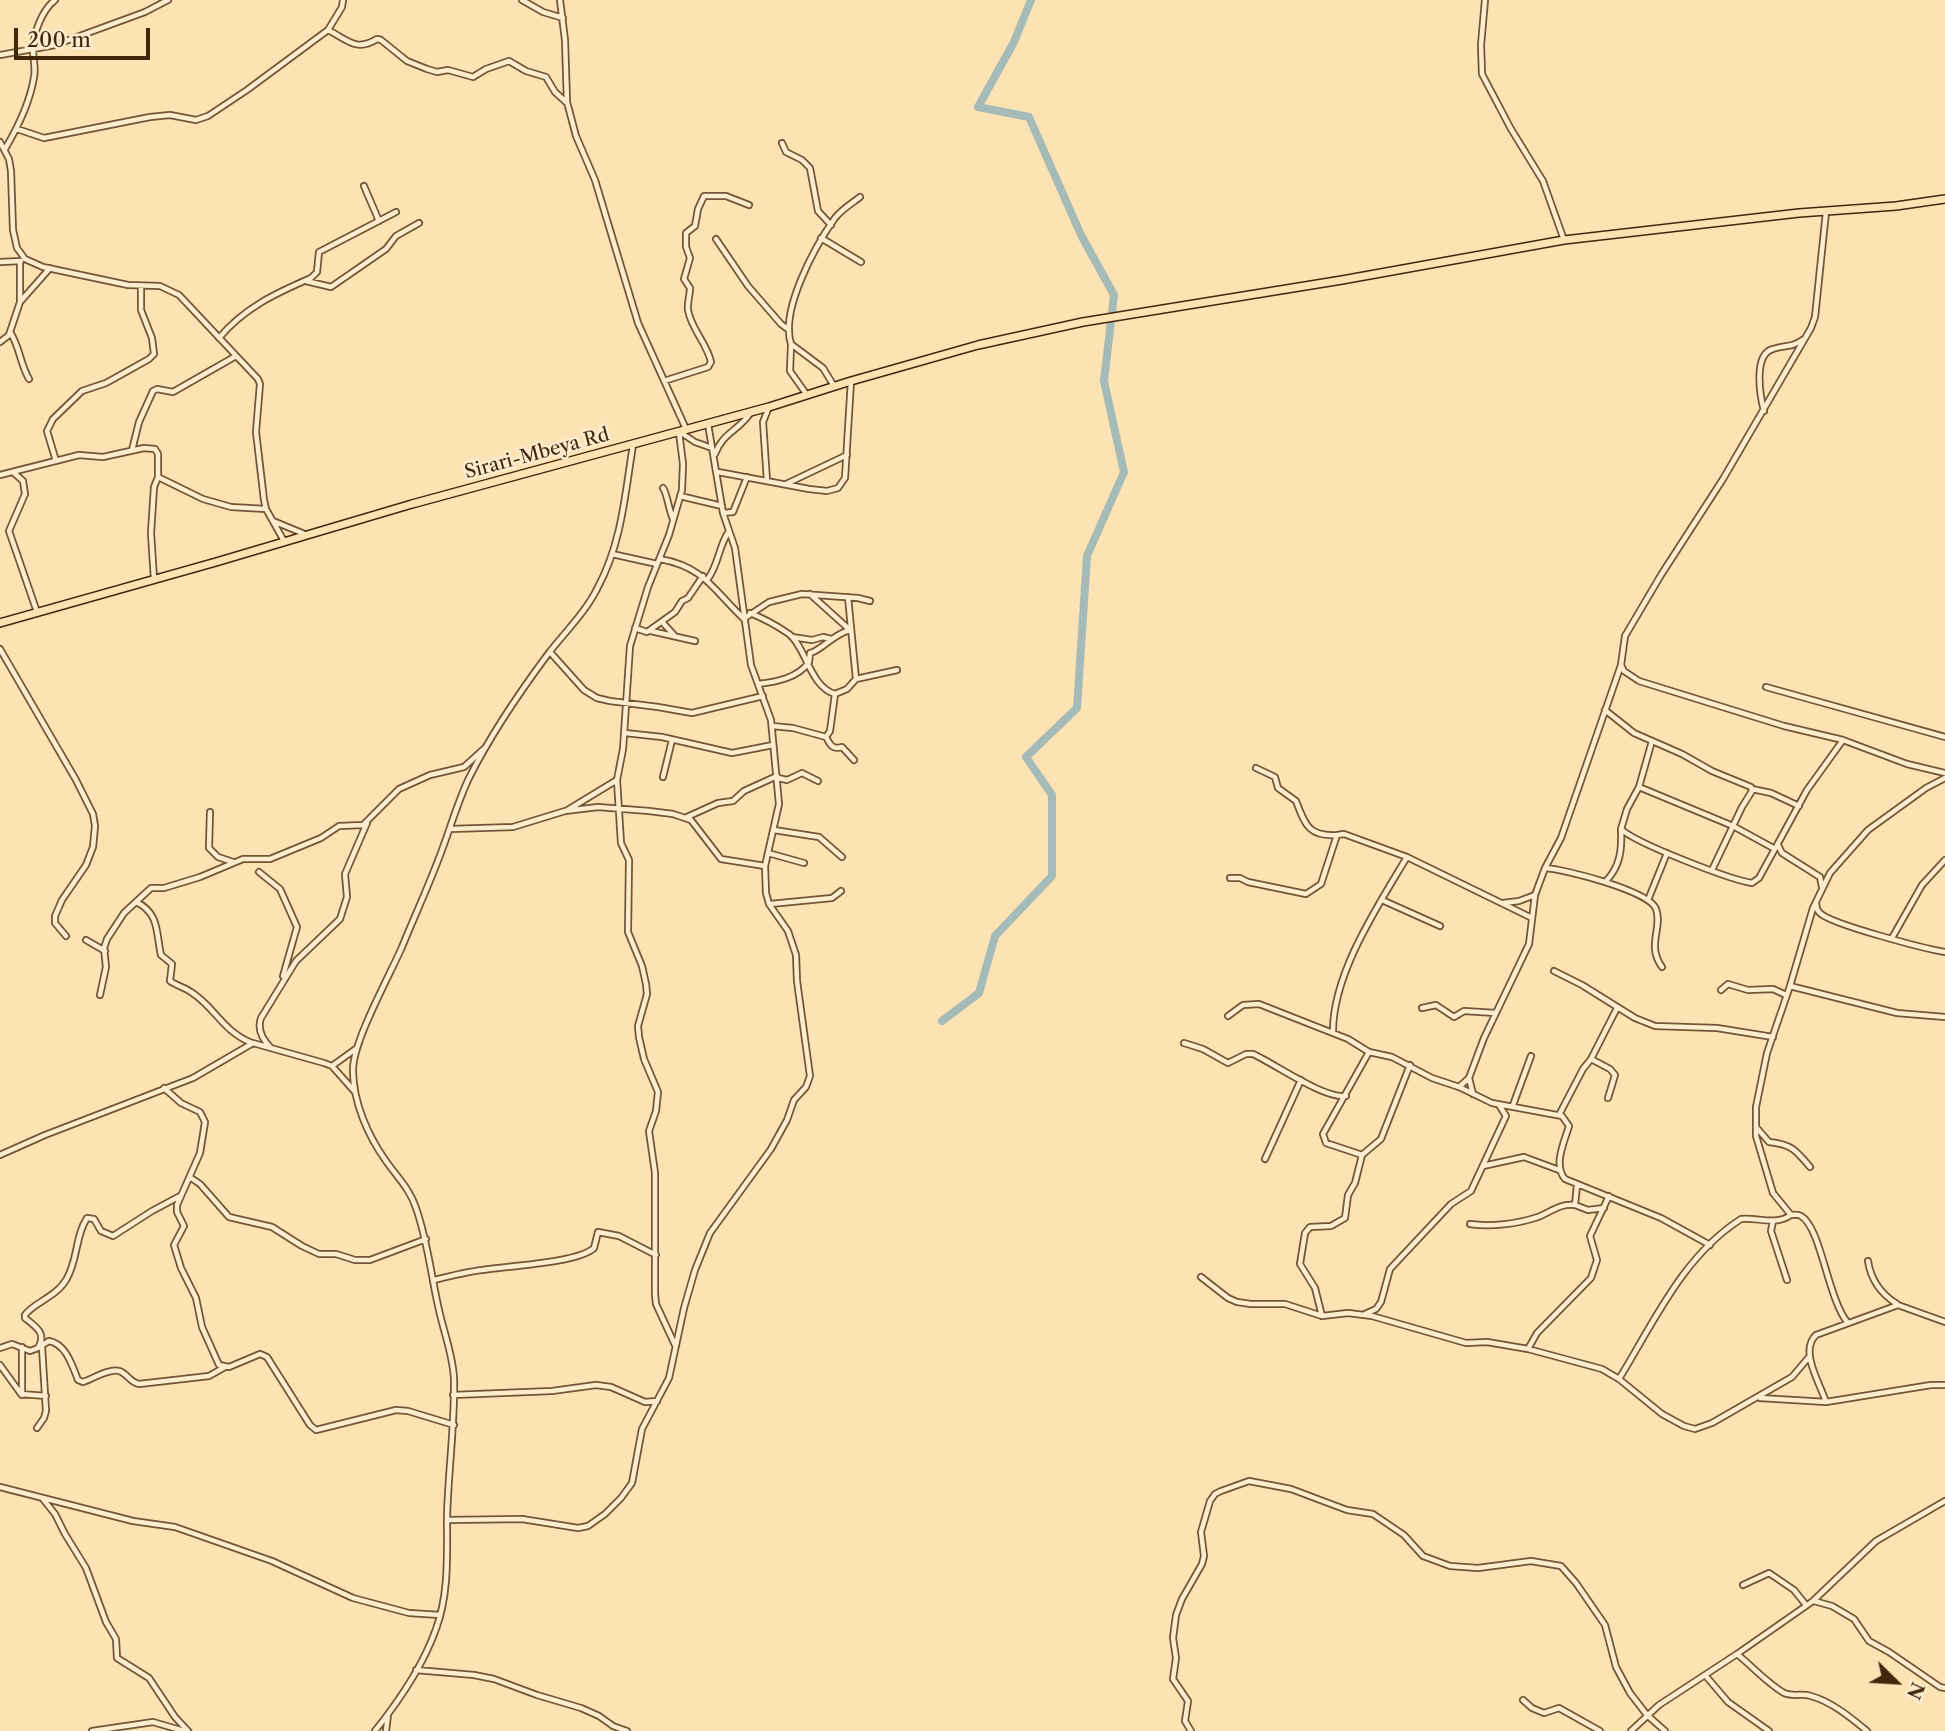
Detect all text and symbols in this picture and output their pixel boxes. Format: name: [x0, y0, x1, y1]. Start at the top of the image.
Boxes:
scale bar: [18, 14, 154, 58]
text: 200 m: [27, 27, 91, 52]
street label: Sirari-Mbeya Rd: [462, 424, 612, 484]
north arrow: [1861, 1647, 1931, 1717]
text: N: [1902, 1679, 1930, 1703]

